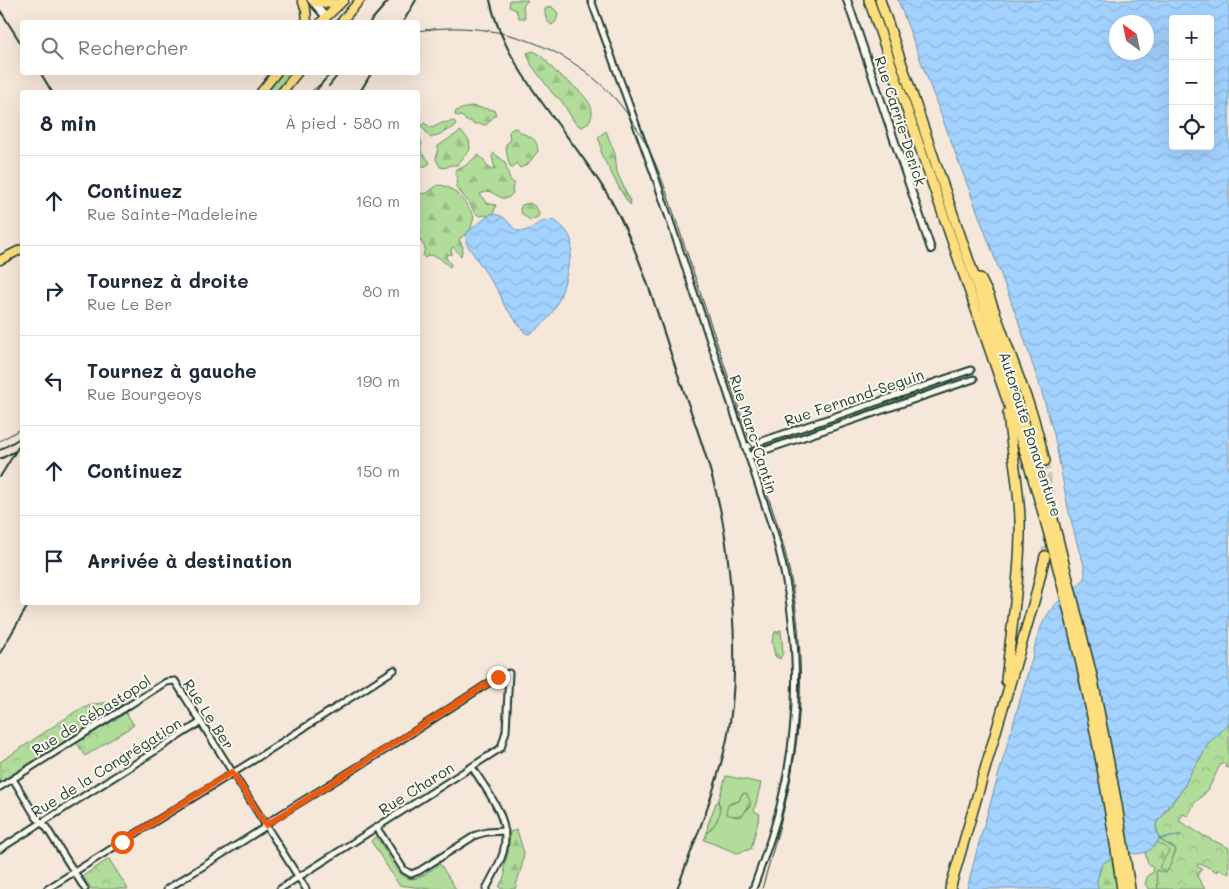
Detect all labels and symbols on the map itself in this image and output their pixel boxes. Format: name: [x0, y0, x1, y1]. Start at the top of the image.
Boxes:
north arrow: [1109, 15, 1154, 60]
street label: Rue Carrie-Derick: [871, 53, 931, 189]
street label: Autoroute Bonaventure: [995, 349, 1067, 519]
street label: Rue Fernand-Seguin: [782, 364, 926, 430]
street label: Rue Marc-Cantin: [725, 372, 783, 496]
route end: [487, 666, 510, 689]
street label: Rue de Sébastopol: [28, 670, 154, 760]
street label: Rue Le Ber: [179, 675, 239, 753]
street label: Rue de la Congrégation: [27, 713, 185, 821]
street label: Rue Charon: [375, 757, 457, 819]
route start: [111, 831, 134, 854]

